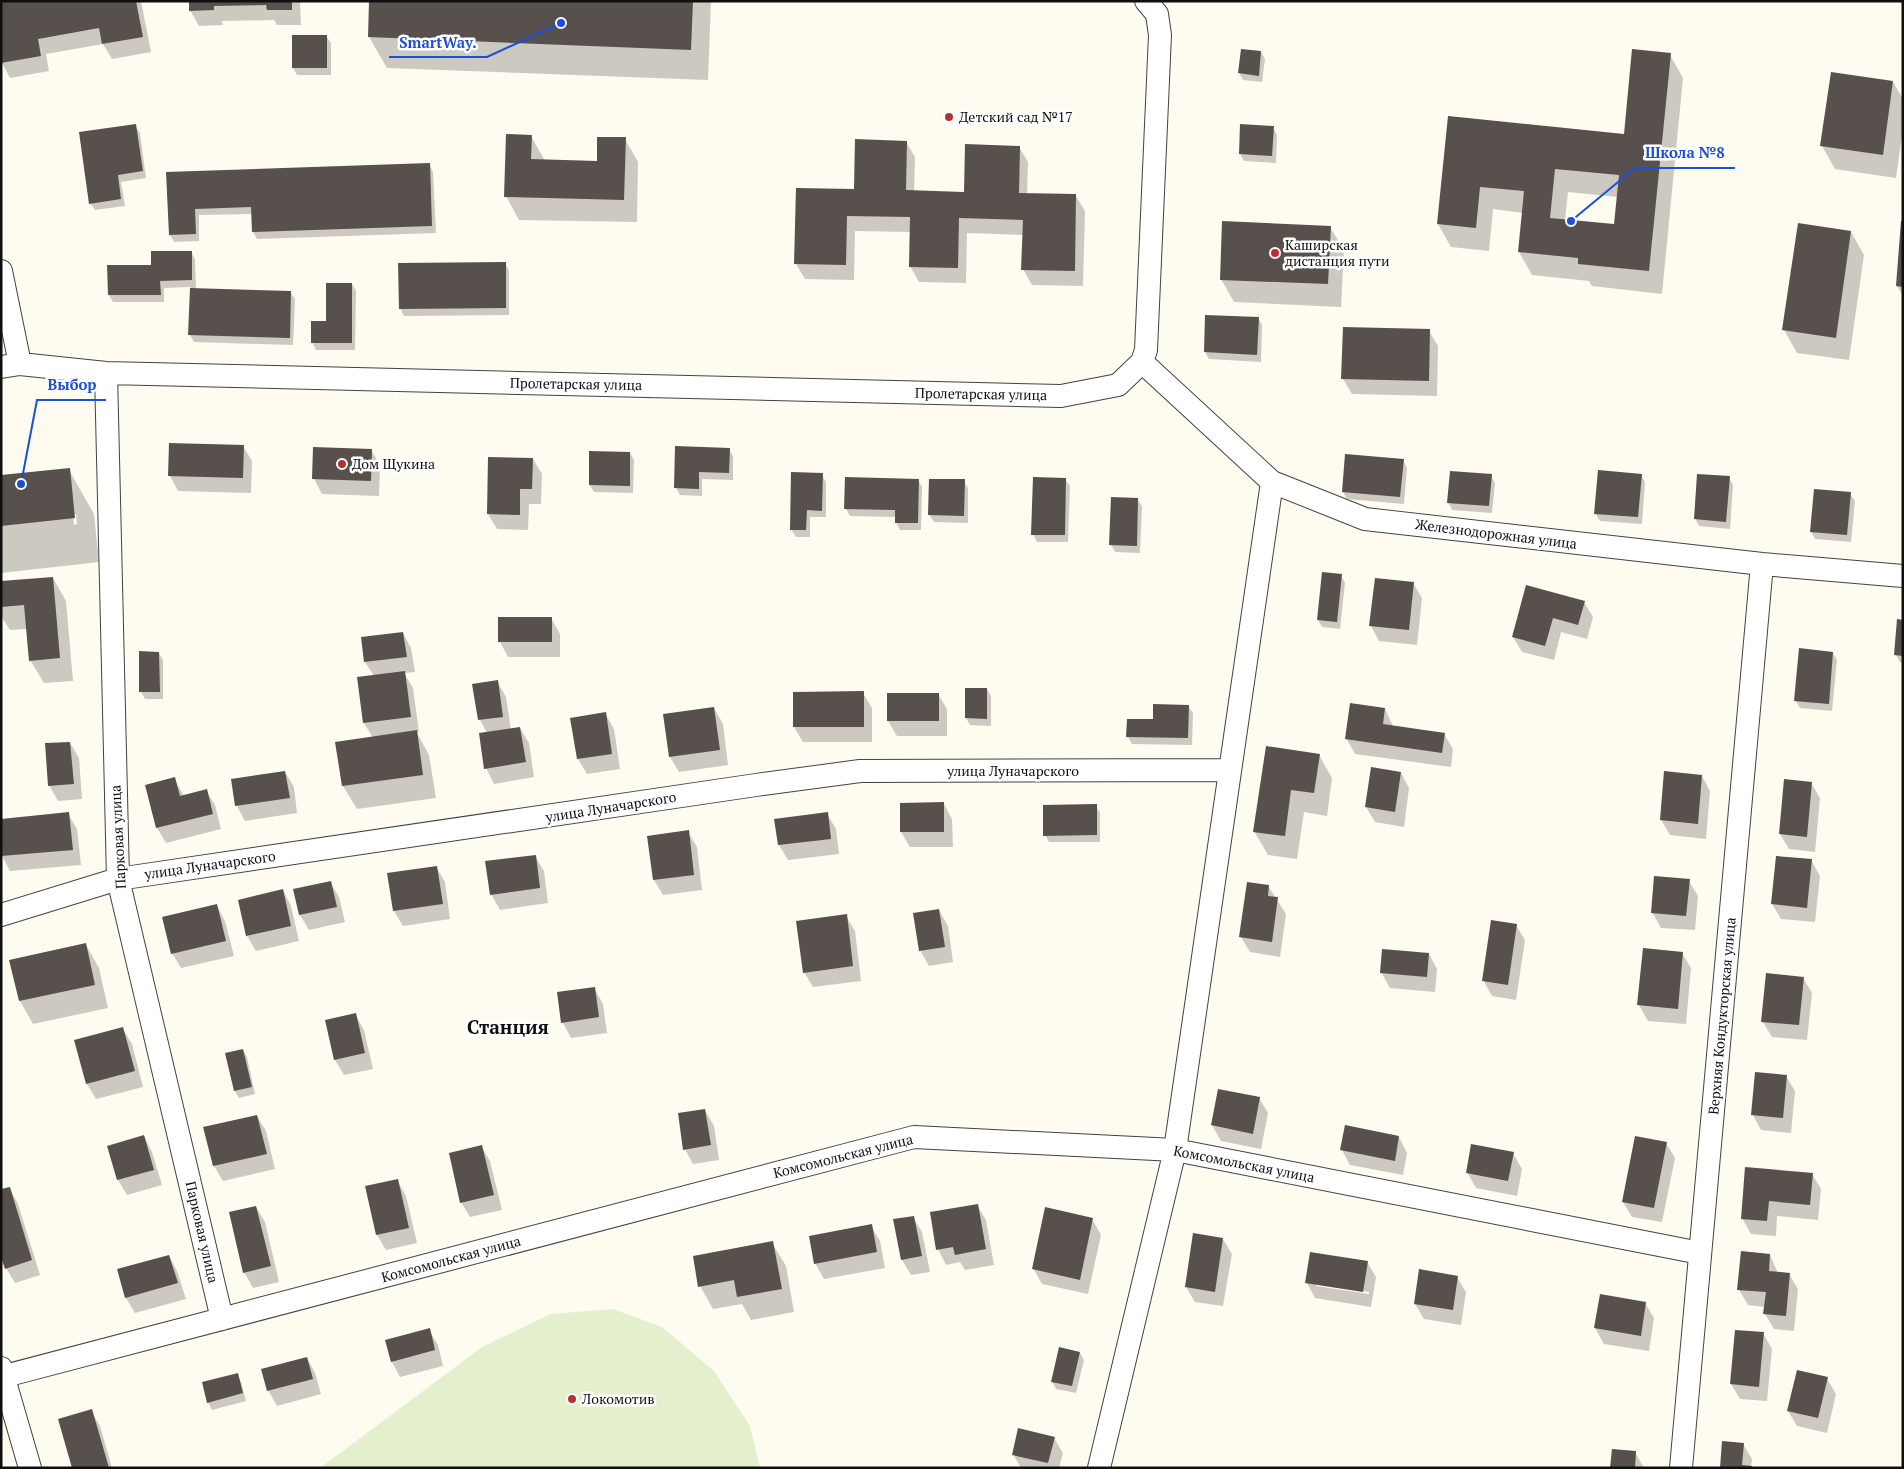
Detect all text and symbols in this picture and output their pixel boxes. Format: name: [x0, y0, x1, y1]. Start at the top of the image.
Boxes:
callout: SmartWay.: [389, 27, 487, 57]
text: SmartWay.: [399, 32, 477, 52]
place label: Детский сад №17: [959, 107, 1073, 126]
marker: Детский сад №17: [943, 111, 955, 123]
callout: Школа №8: [1635, 138, 1735, 168]
text: Школа №8: [1645, 142, 1725, 162]
place label: Каширская дистанция пути: [1285, 235, 1390, 270]
marker: Каширская дистанция пути: [1269, 247, 1281, 259]
callout: Выбор: [37, 370, 106, 400]
street label: Пролетарская улица: [510, 373, 642, 394]
text: Выбор: [48, 374, 97, 394]
street label: Пролетарская улица: [915, 383, 1047, 404]
place label: Дом Щукина: [352, 454, 435, 473]
marker: Дом Щукина: [336, 458, 348, 470]
street label: Железнодорожная улица: [1414, 514, 1578, 553]
street label: улица Луначарского: [946, 761, 1079, 780]
street label: Парковая улица: [105, 785, 130, 889]
street label: улица Луначарского: [543, 787, 678, 826]
street label: улица Луначарского: [142, 846, 277, 883]
street label: Верхняя Кондукторская улица: [1703, 916, 1740, 1115]
district label: Станция: [467, 1014, 549, 1039]
street label: Комсомольская улица: [771, 1129, 915, 1182]
street label: Комсомольская улица: [1172, 1141, 1316, 1187]
street label: Парковая улица: [182, 1179, 223, 1285]
street label: Комсомольская улица: [379, 1231, 523, 1286]
place label: Локомотив: [581, 1389, 655, 1408]
marker: Локомотив: [566, 1393, 578, 1405]

